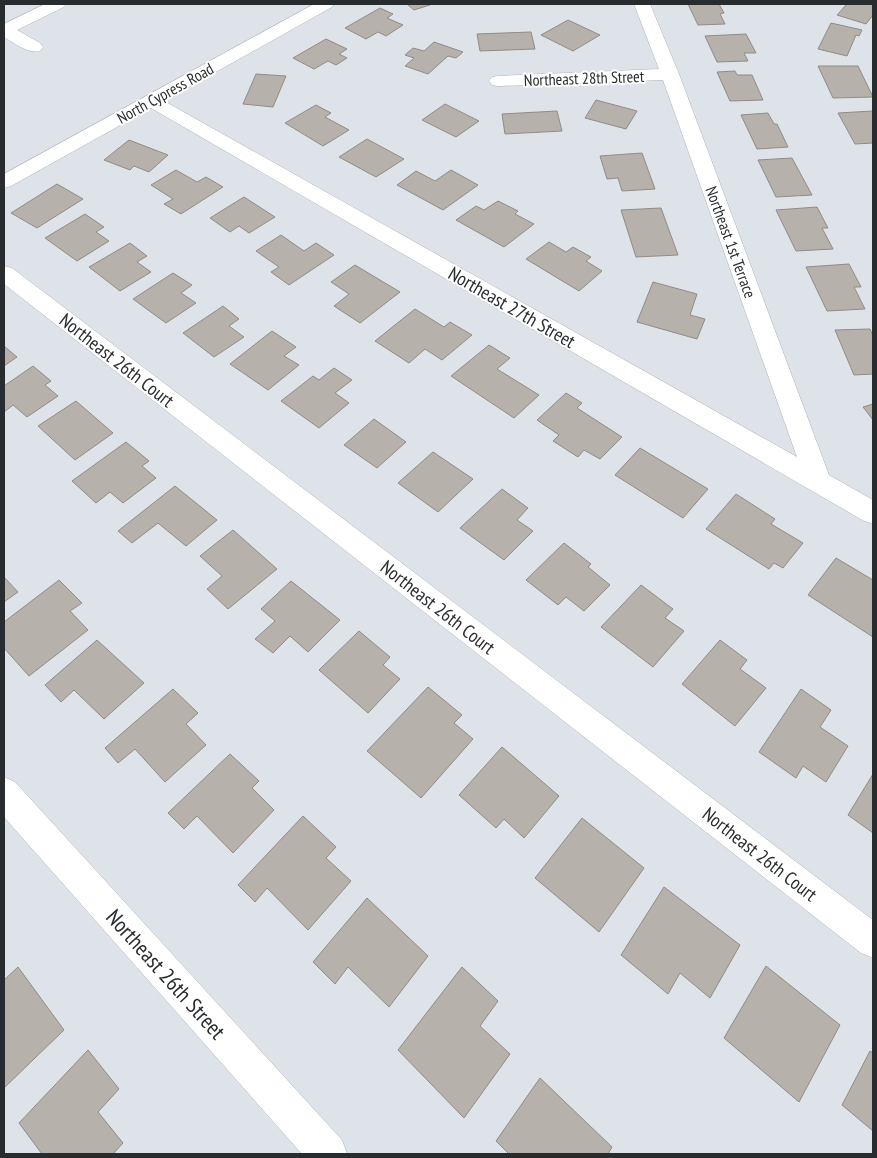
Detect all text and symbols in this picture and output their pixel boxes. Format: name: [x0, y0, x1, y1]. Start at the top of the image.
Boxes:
street label: North Cypress Road: [113, 58, 217, 128]
street label: Northeast 28th Street: [524, 66, 645, 90]
street label: Northeast 1st Terrace: [702, 183, 760, 301]
street label: Northeast 27th Street: [444, 261, 580, 353]
street label: Northeast 26th Court: [55, 308, 180, 413]
street label: Northeast 26th Court: [376, 555, 501, 660]
street label: Northeast 26th Court: [698, 802, 823, 907]
street label: Northeast 26th Street: [100, 903, 232, 1045]

